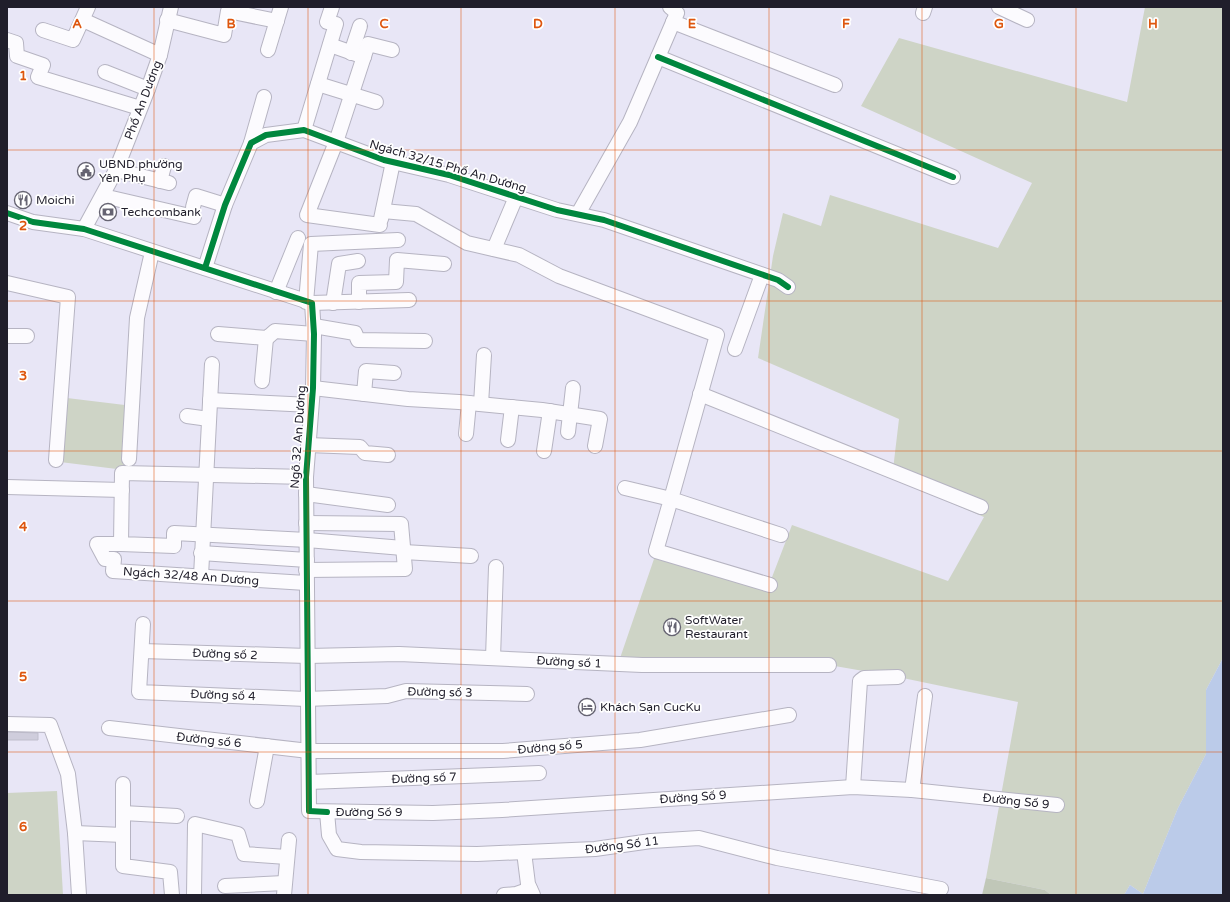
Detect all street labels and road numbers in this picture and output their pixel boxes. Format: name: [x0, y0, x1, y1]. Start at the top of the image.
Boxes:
street label: Phố An Dương: [121, 58, 165, 142]
street label: Ngách 32/15 Phố An Dương: [368, 137, 528, 195]
street label: Ngõ 32 An Dương: [287, 385, 309, 489]
street label: Ngách 32/48 An Dương: [123, 564, 259, 588]
street label: Đường số 2: [192, 646, 258, 662]
street label: Đường số 1: [536, 653, 602, 671]
street label: Đường số 3: [407, 684, 473, 700]
street label: Đường số 4: [190, 687, 256, 703]
street label: Đường số 6: [176, 730, 242, 750]
street label: Đường số 5: [517, 737, 583, 757]
street label: Đường số 7: [391, 770, 457, 786]
street label: Đường Số 9: [659, 788, 727, 806]
street label: Đường Số 9: [982, 791, 1050, 811]
street label: Đường Số 9: [335, 805, 403, 819]
street label: Đường Số 11: [584, 834, 660, 856]

